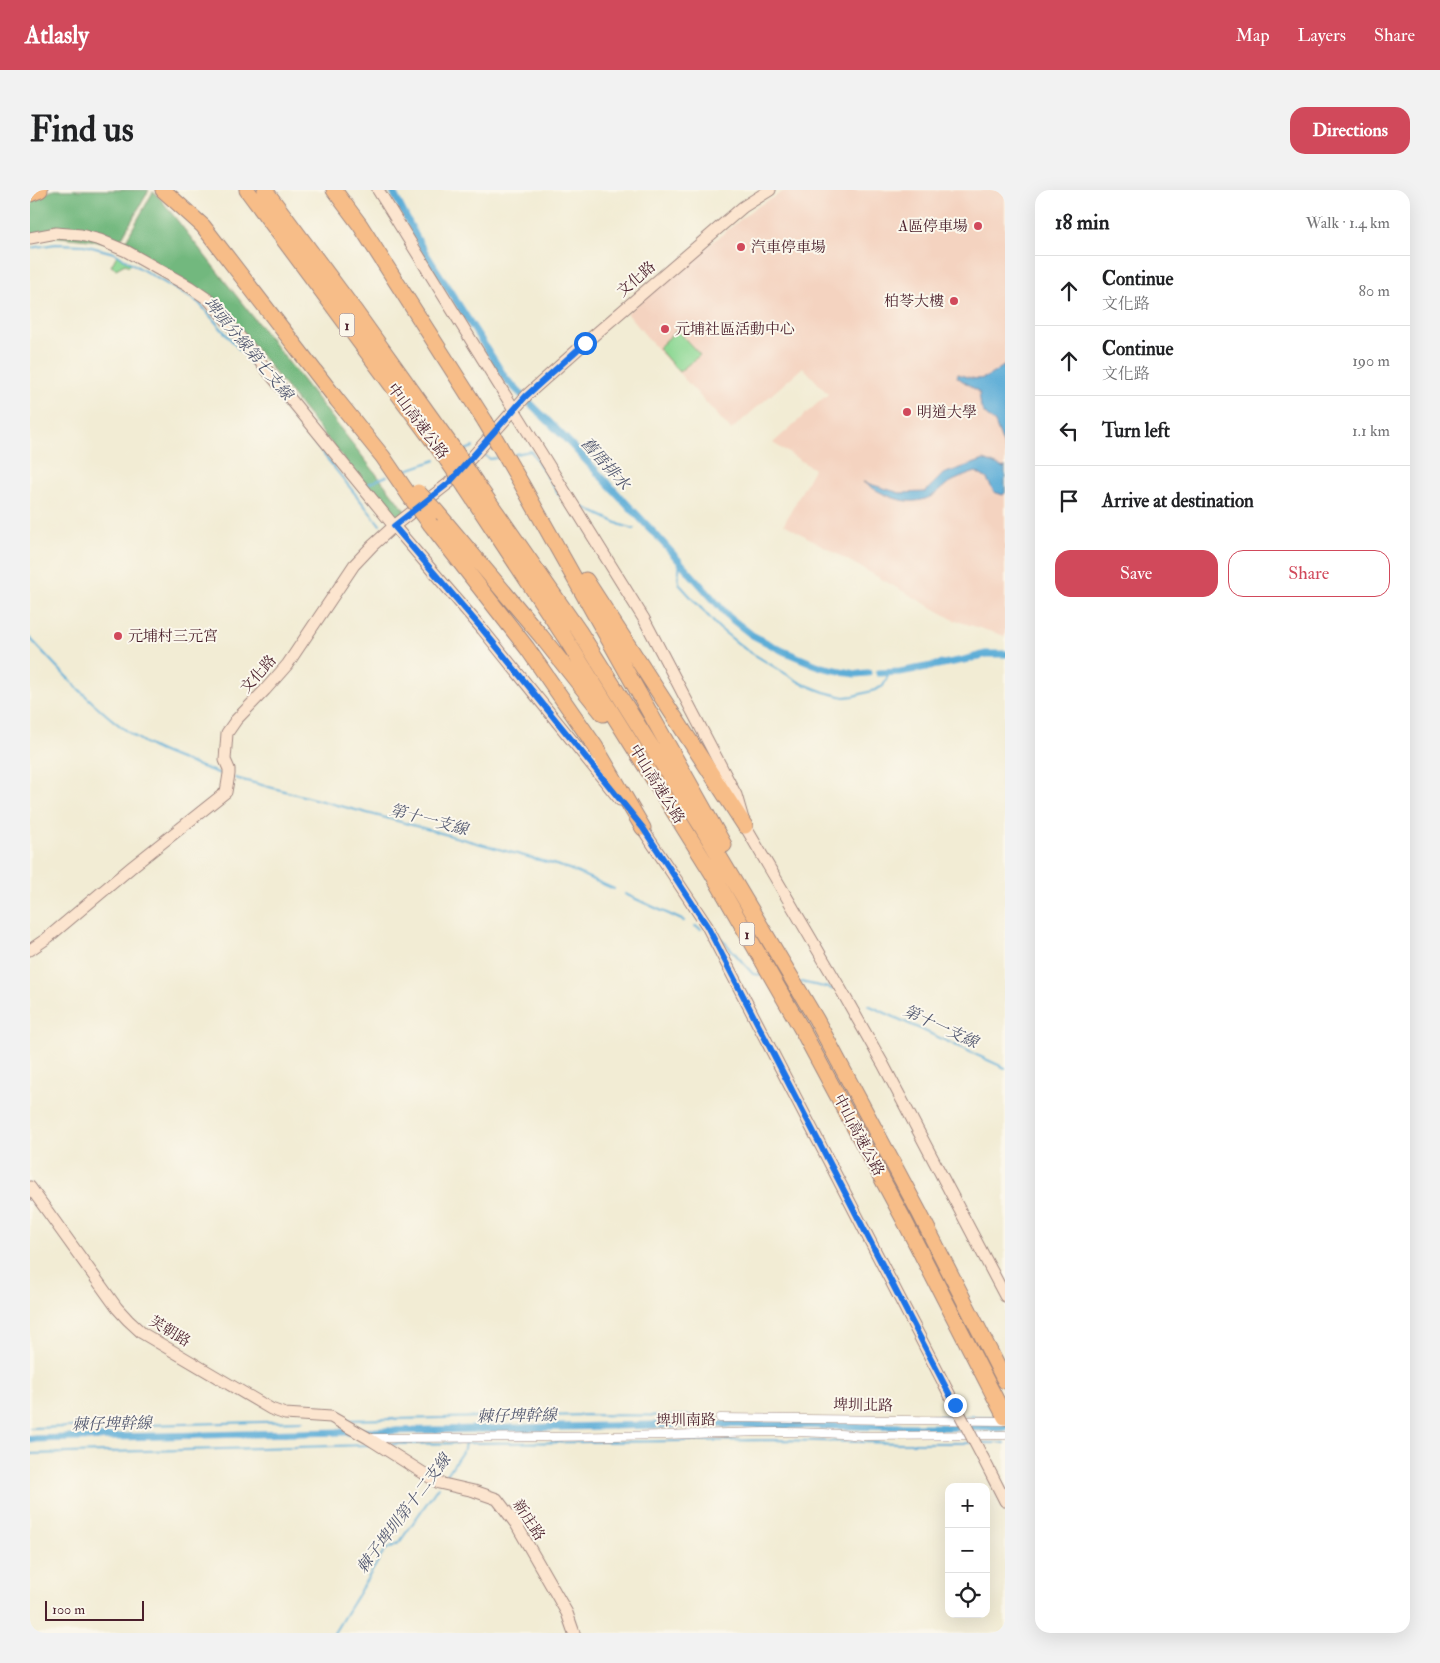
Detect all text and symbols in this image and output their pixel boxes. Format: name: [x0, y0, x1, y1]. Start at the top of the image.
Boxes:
text: Atlasly: [25, 20, 89, 51]
text: Map: [1236, 24, 1270, 47]
text: Layers: [1298, 24, 1346, 47]
text: Share: [1374, 24, 1415, 47]
button: Directions: [1290, 107, 1410, 154]
text: Find us: [30, 108, 134, 152]
text: 18 min: [1055, 209, 1109, 236]
text: Walk · 1.4 km: [1306, 213, 1390, 233]
place label: A區停車場: [897, 217, 968, 236]
marker: A區停車場: [972, 220, 984, 232]
place label: 汽車停車場: [751, 238, 826, 257]
marker: 汽車停車場: [735, 241, 747, 253]
street label: 文化路: [613, 257, 660, 301]
text: Continue: [1102, 267, 1173, 291]
icon: ahead: [1055, 277, 1083, 305]
text: 80 m: [1359, 281, 1390, 301]
place label: 柏苓大樓: [884, 292, 944, 311]
water label: 埤頭分線第七支線: [199, 293, 298, 406]
text: 文化路: [1102, 294, 1150, 314]
marker: 柏苓大樓: [948, 295, 960, 307]
road number: 1: [340, 314, 354, 336]
place label: 元埔社區活動中心: [675, 320, 795, 339]
marker: 元埔社區活動中心: [659, 323, 671, 335]
route start: [574, 332, 597, 355]
text: Continue: [1102, 337, 1173, 361]
icon: ahead: [1055, 347, 1083, 375]
text: 190 m: [1352, 351, 1390, 371]
text: 文化路: [1102, 364, 1150, 384]
street label: 中山高速公路: [383, 380, 452, 463]
place label: 明道大學: [917, 403, 977, 422]
marker: 明道大學: [901, 406, 913, 418]
icon: left: [1055, 417, 1083, 445]
text: Turn left: [1102, 419, 1170, 443]
text: 1.1 km: [1352, 421, 1390, 441]
water label: 舊厝排水: [576, 433, 635, 496]
icon: arrive: [1055, 487, 1083, 515]
text: Arrive at destination: [1102, 489, 1254, 513]
button: Save: [1055, 550, 1218, 597]
button: Share: [1228, 550, 1390, 597]
place label: 元埔村三元宮: [128, 627, 218, 646]
marker: 元埔村三元宮: [112, 630, 124, 642]
street label: 文化路: [236, 651, 280, 697]
street label: 中山高速公路: [625, 741, 688, 827]
water label: 第十一支線: [388, 800, 472, 840]
road number: 1: [740, 922, 754, 946]
water label: 第十一支線: [900, 1001, 983, 1054]
street label: 中山高速公路: [829, 1091, 888, 1179]
street label: 芙朝路: [146, 1312, 194, 1351]
route end: [944, 1394, 967, 1417]
street label: 埤圳北路: [833, 1395, 893, 1416]
water label: 棘仔埤幹線: [477, 1405, 559, 1427]
street label: 埤圳南路: [656, 1410, 716, 1431]
water label: 棘仔埤幹線: [72, 1413, 154, 1435]
water label: 棘子埤圳第十二支線: [352, 1448, 456, 1577]
map controls: [945, 1483, 990, 1618]
button: +: [945, 1483, 990, 1528]
street label: 新庄路: [508, 1496, 549, 1544]
button: −: [945, 1528, 990, 1573]
button: locate: [945, 1573, 990, 1618]
scale bar: [45, 1598, 144, 1621]
text: 100 m: [52, 1601, 85, 1618]

